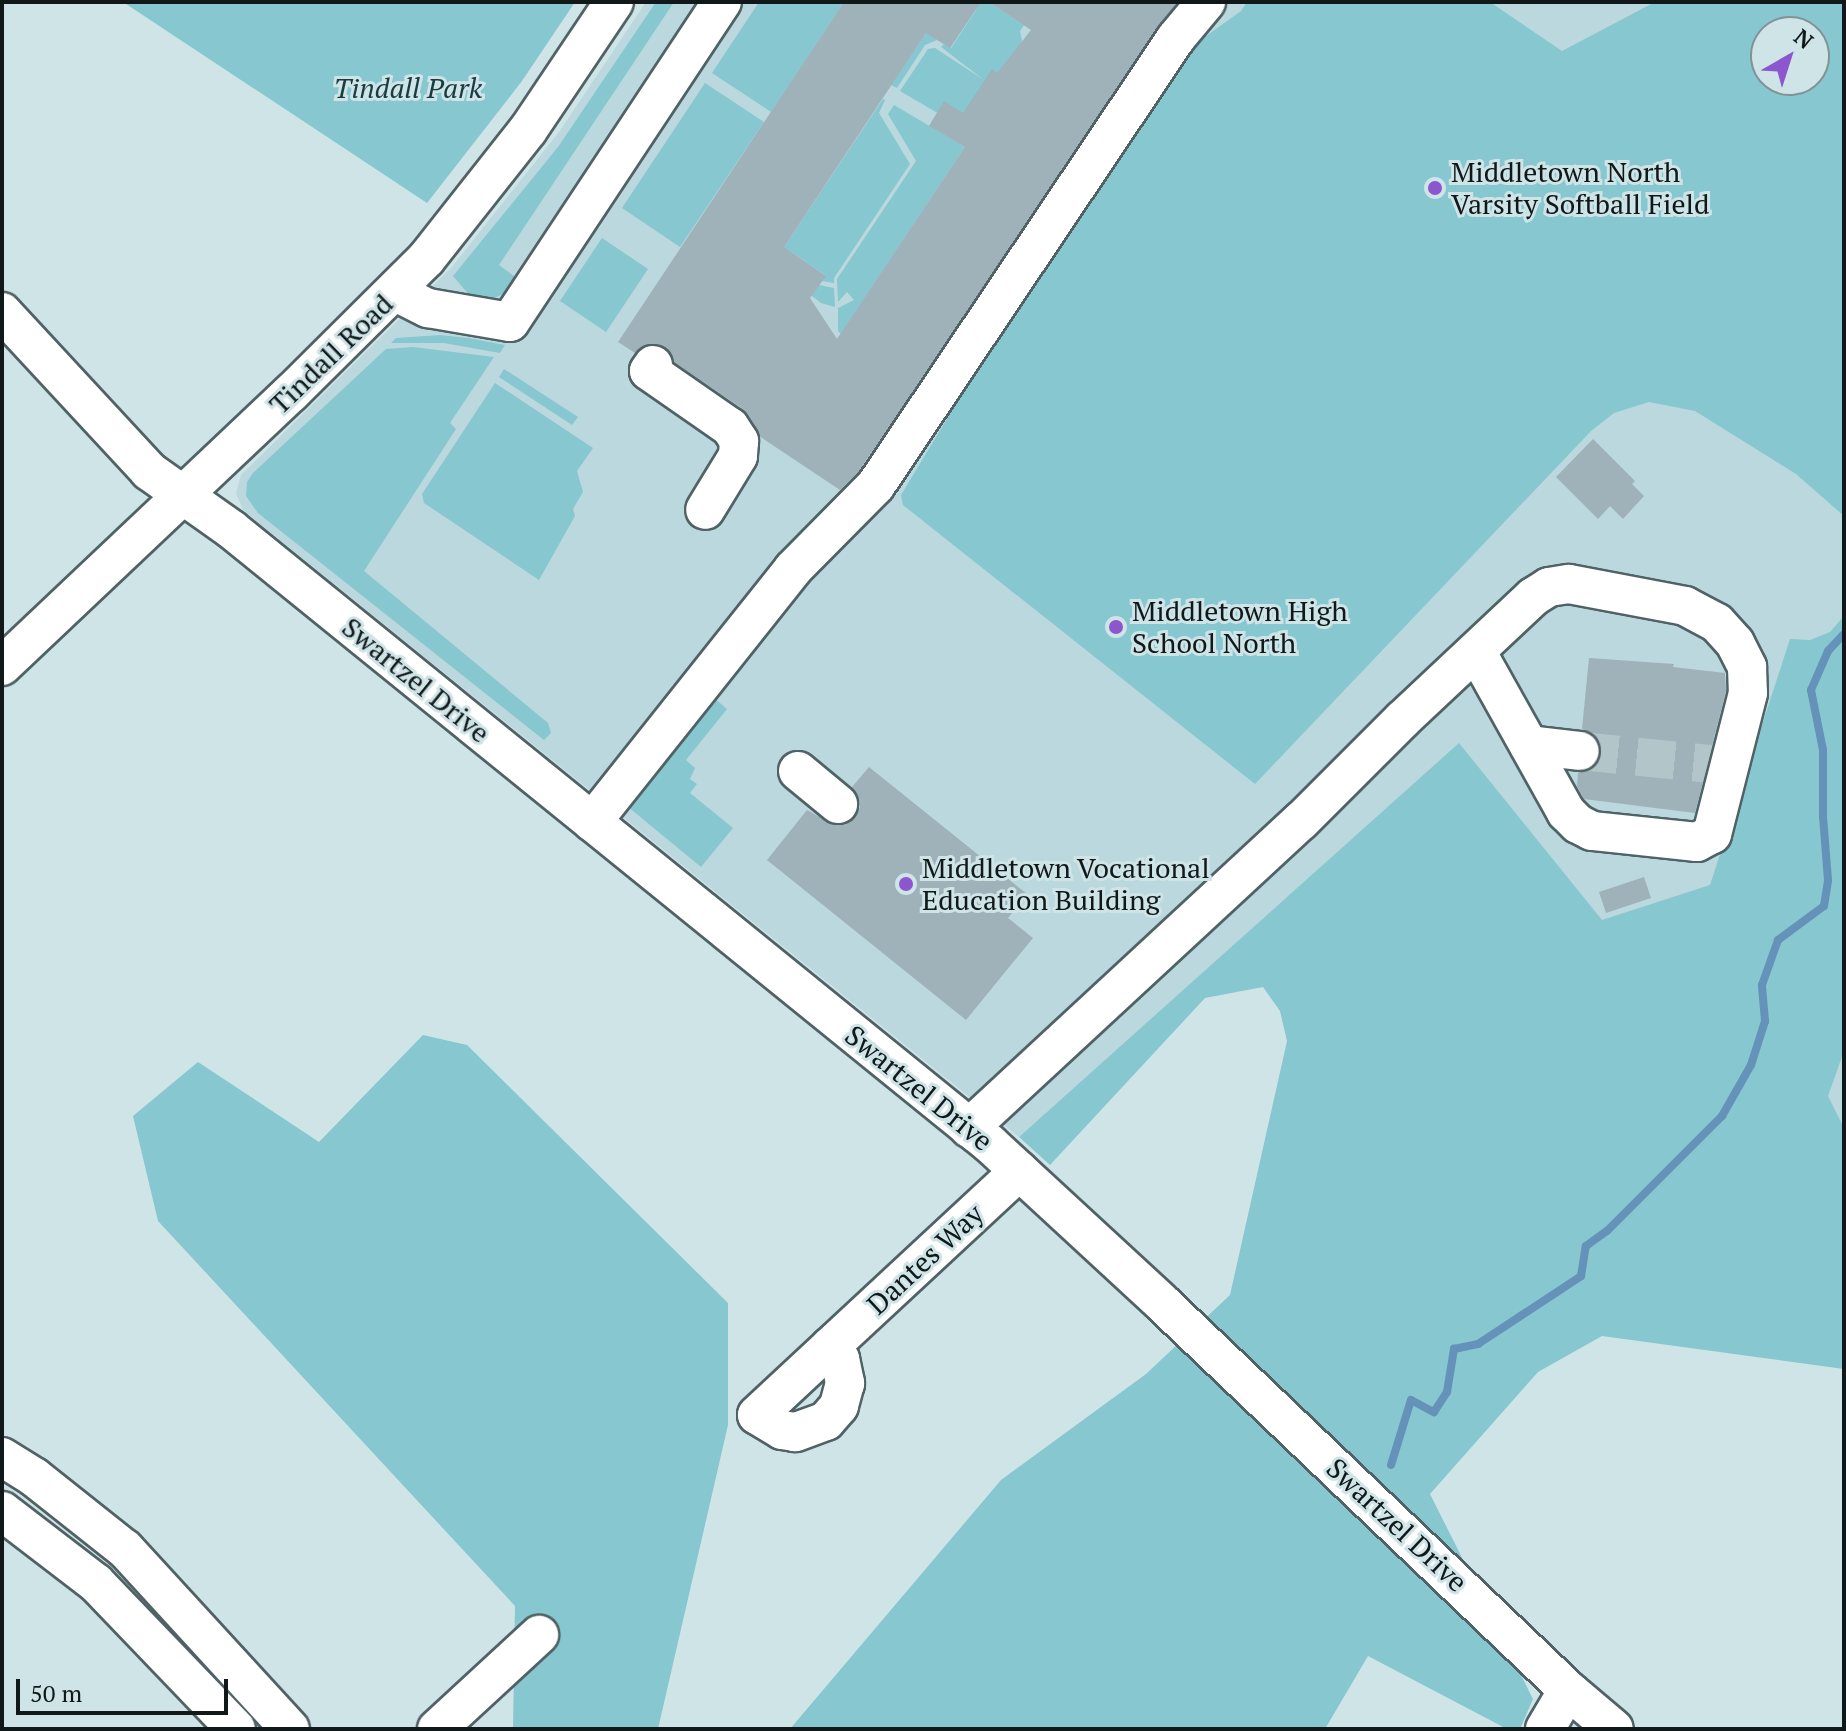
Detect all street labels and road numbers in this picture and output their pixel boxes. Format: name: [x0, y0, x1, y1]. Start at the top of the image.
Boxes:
street label: Tindall Road: [262, 287, 400, 421]
street label: Swartzel Drive: [335, 610, 497, 750]
street label: Swartzel Drive: [838, 1018, 1000, 1158]
street label: Dantes Way: [860, 1197, 990, 1321]
street label: Swartzel Drive: [1320, 1451, 1474, 1599]

